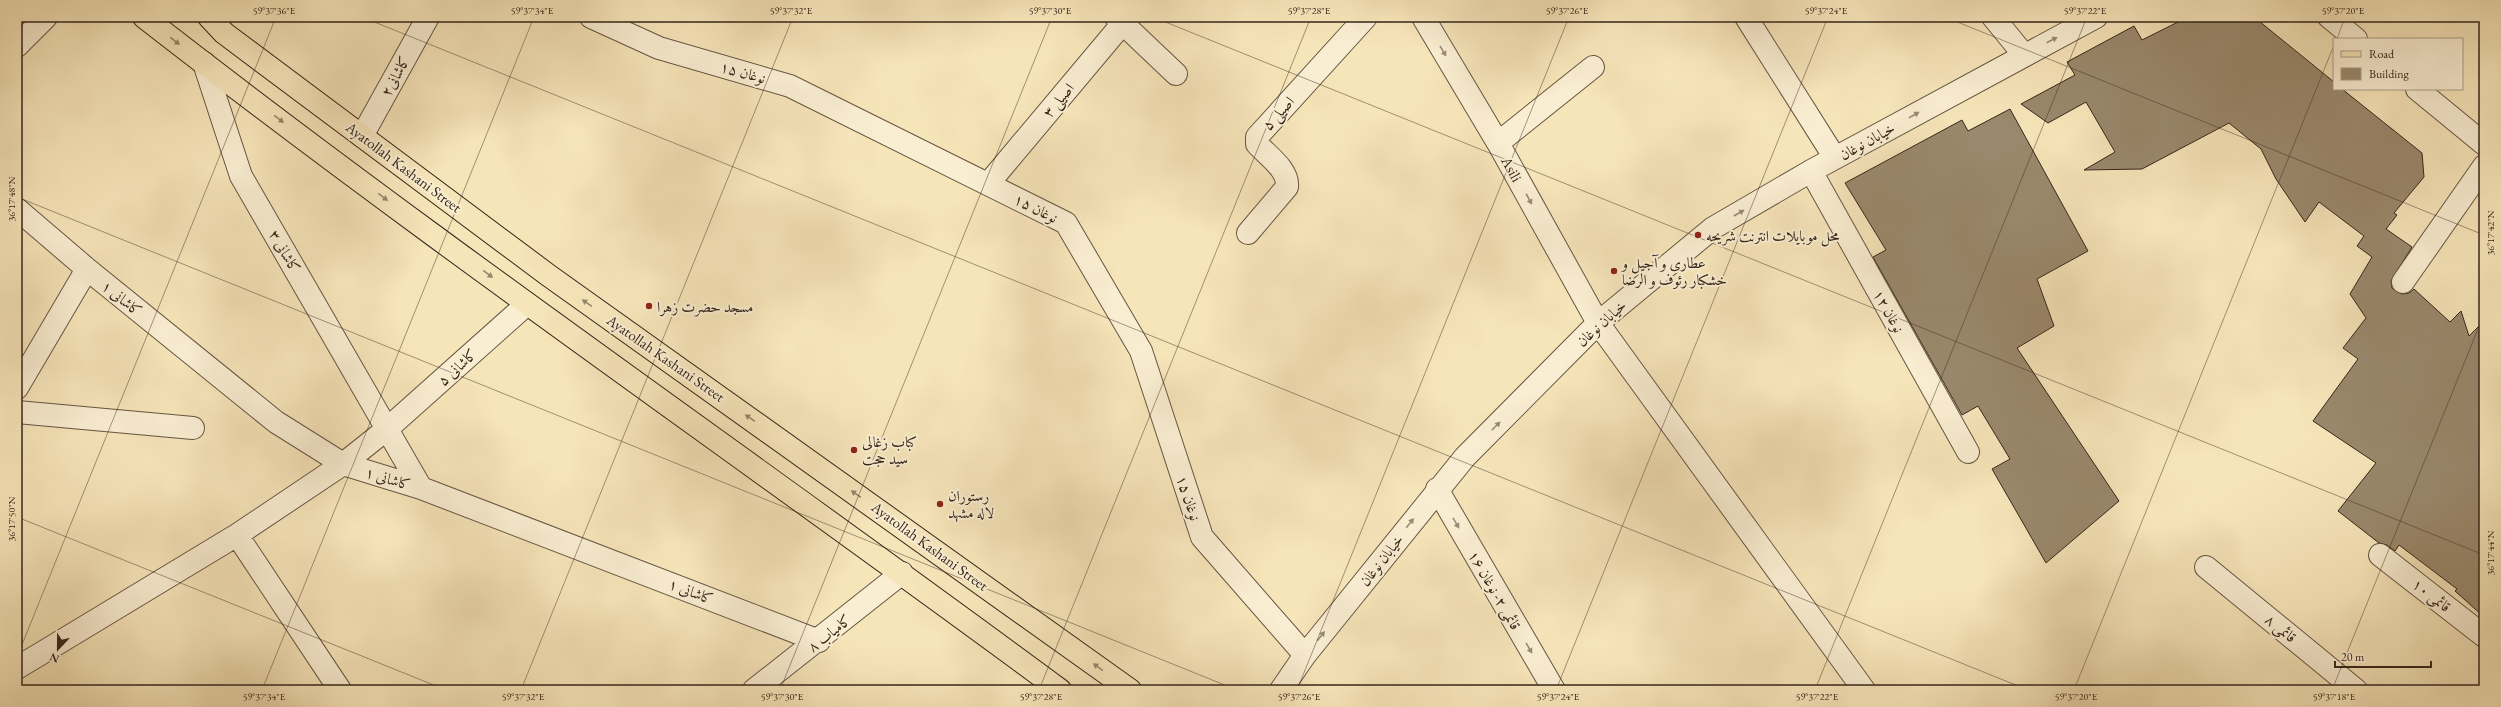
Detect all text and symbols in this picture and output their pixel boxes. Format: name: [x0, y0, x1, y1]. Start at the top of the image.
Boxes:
text: 59°37'36"E: [253, 4, 296, 17]
text: 59°37'34"E: [511, 4, 554, 17]
text: 59°37'32"E: [770, 4, 813, 17]
text: 59°37'30"E: [1029, 4, 1072, 17]
text: 59°37'28"E: [1288, 4, 1331, 17]
text: 59°37'26"E: [1546, 4, 1589, 17]
text: 59°37'24"E: [1805, 4, 1848, 17]
text: 59°37'22"E: [2064, 4, 2107, 17]
text: 59°37'20"E: [2322, 4, 2365, 17]
one-way arrow: [170, 37, 181, 45]
one-way arrow: [2047, 37, 2058, 43]
legend: [2333, 38, 2463, 90]
one-way arrow: [1439, 45, 1446, 56]
text: Road: [2369, 46, 2395, 62]
street label: کاشانی۲: [376, 52, 414, 100]
street label: نوغان ۱۵: [718, 56, 768, 88]
text: Building: [2369, 66, 2410, 82]
street label: اصیلی ۳: [1038, 79, 1079, 122]
street label: اصیلی ۵: [1258, 92, 1300, 135]
one-way arrow: [1908, 112, 1919, 119]
one-way arrow: [274, 115, 284, 123]
street label: Ayatollah Kashani Street: [342, 117, 466, 217]
street label: خیابان نوغان: [1836, 118, 1898, 164]
street label: Asili: [1497, 152, 1527, 185]
text: 36°17'48"N: [5, 176, 18, 221]
street label: نوغان ۱۵: [1011, 189, 1061, 227]
one-way arrow: [378, 193, 389, 201]
one-way arrow: [1526, 193, 1533, 205]
one-way arrow: [1733, 209, 1745, 216]
text: 36°17'42"N: [2484, 210, 2497, 255]
street label: کاشانی ۳: [265, 226, 305, 276]
place label: محل موبايلات انترنت شريحه: [1706, 226, 1839, 247]
marker: محل موبايلات انترنت شريحه: [1693, 230, 1703, 240]
place label: عطاری و آجیل و خشکبار رئوف و الرضا: [1620, 253, 1727, 289]
marker: عطاری و آجیل و خشکبار رئوف و الرضا: [1609, 266, 1619, 276]
one-way arrow: [482, 270, 493, 279]
street label: کاشانی ۱: [98, 276, 146, 320]
street label: نوغان ۱۲: [1869, 286, 1909, 336]
street label: خیابان نوغان: [1572, 296, 1630, 350]
place label: مسجد حضرت زهرا: [657, 297, 753, 317]
one-way arrow: [582, 299, 592, 307]
marker: مسجد حضرت زهرا: [644, 301, 654, 311]
street label: Ayatollah Kashani Street: [602, 310, 729, 406]
street label: کاشانی ۵: [433, 344, 481, 390]
one-way arrow: [745, 414, 756, 422]
one-way arrow: [1491, 421, 1501, 430]
place label: کباب زغالی سید حجت: [862, 432, 917, 468]
marker: کباب زغالی سید حجت: [849, 445, 859, 455]
street label: کاشانی ۱: [363, 462, 413, 494]
street label: نوغان ۱۵: [1173, 473, 1205, 523]
place label: رستوران لاله مشهد: [948, 486, 994, 523]
one-way arrow: [851, 490, 862, 498]
text: 36°17'50"N: [5, 496, 18, 541]
street label: Ayatollah Kashani Street: [867, 497, 992, 595]
marker: رستوران لاله مشهد: [935, 499, 945, 509]
one-way arrow: [1453, 517, 1460, 529]
one-way arrow: [1406, 518, 1414, 528]
street label: خیابان نوغان: [1355, 530, 1407, 590]
text: 36°17'44"N: [2484, 530, 2497, 575]
street label: قائمی ۲- نوغان ۱۶: [1463, 547, 1525, 634]
street label: کاشانی ۱: [666, 574, 716, 608]
street label: قائمی ۱۰: [2408, 574, 2455, 618]
street label: کامیاب ۸: [803, 610, 855, 656]
street label: قائمی ۸: [2260, 610, 2301, 648]
north arrow: [38, 629, 78, 669]
one-way arrow: [1316, 630, 1325, 641]
one-way arrow: [1525, 642, 1532, 653]
scale bar: [2335, 643, 2431, 669]
text: 20 m: [2341, 649, 2365, 665]
text: N: [47, 650, 61, 666]
one-way arrow: [1093, 663, 1104, 671]
text: 59°37'34"E: [243, 690, 286, 703]
text: 59°37'32"E: [502, 690, 545, 703]
text: 59°37'30"E: [761, 690, 804, 703]
text: 59°37'28"E: [1020, 690, 1063, 703]
text: 59°37'26"E: [1278, 690, 1321, 703]
text: 59°37'24"E: [1537, 690, 1580, 703]
text: 59°37'22"E: [1796, 690, 1839, 703]
text: 59°37'20"E: [2055, 690, 2098, 703]
text: 59°37'18"E: [2313, 690, 2356, 703]

